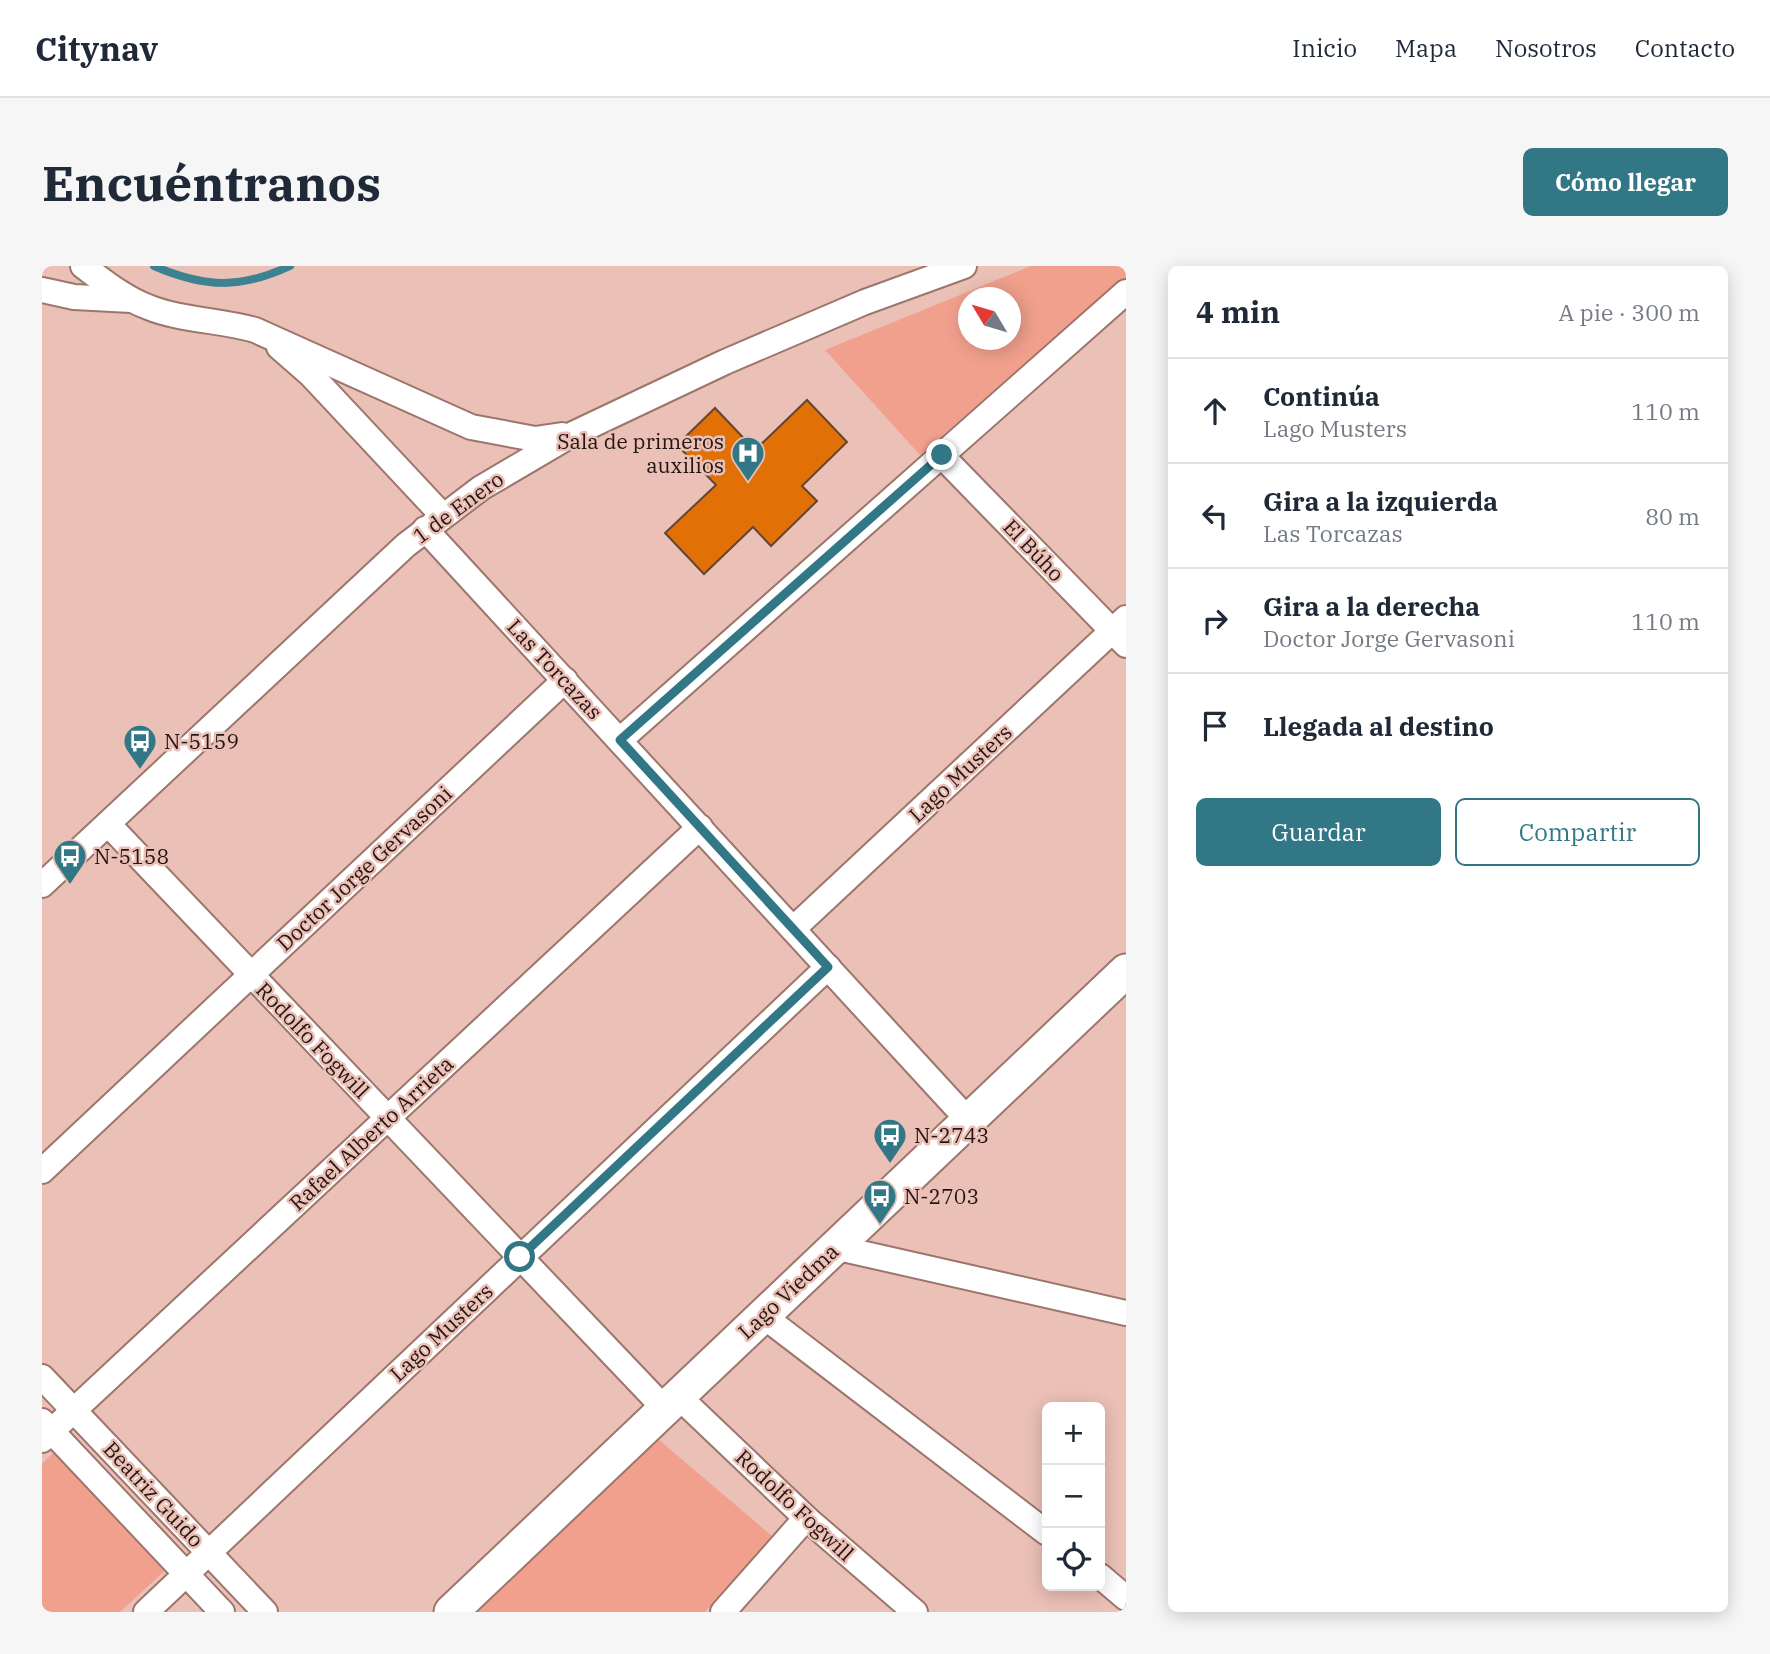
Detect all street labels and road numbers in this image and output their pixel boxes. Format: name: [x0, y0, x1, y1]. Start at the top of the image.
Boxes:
street label: 1 de Enero: [407, 465, 509, 549]
street label: El Búho: [997, 513, 1071, 587]
street label: Las Torcazas: [501, 613, 609, 725]
street label: Lago Musters: [902, 718, 1018, 828]
street label: Doctor Jorge Gervasoni: [270, 779, 458, 957]
street label: Rodolfo Fogwill: [250, 976, 376, 1104]
street label: Rafael Alberto Arrieta: [283, 1050, 459, 1216]
street label: Lago Viedma: [732, 1237, 844, 1345]
street label: Lago Musters: [383, 1277, 499, 1387]
street label: Beatriz Guido: [98, 1435, 210, 1553]
street label: Rodolfo Fogwill: [730, 1443, 860, 1567]

